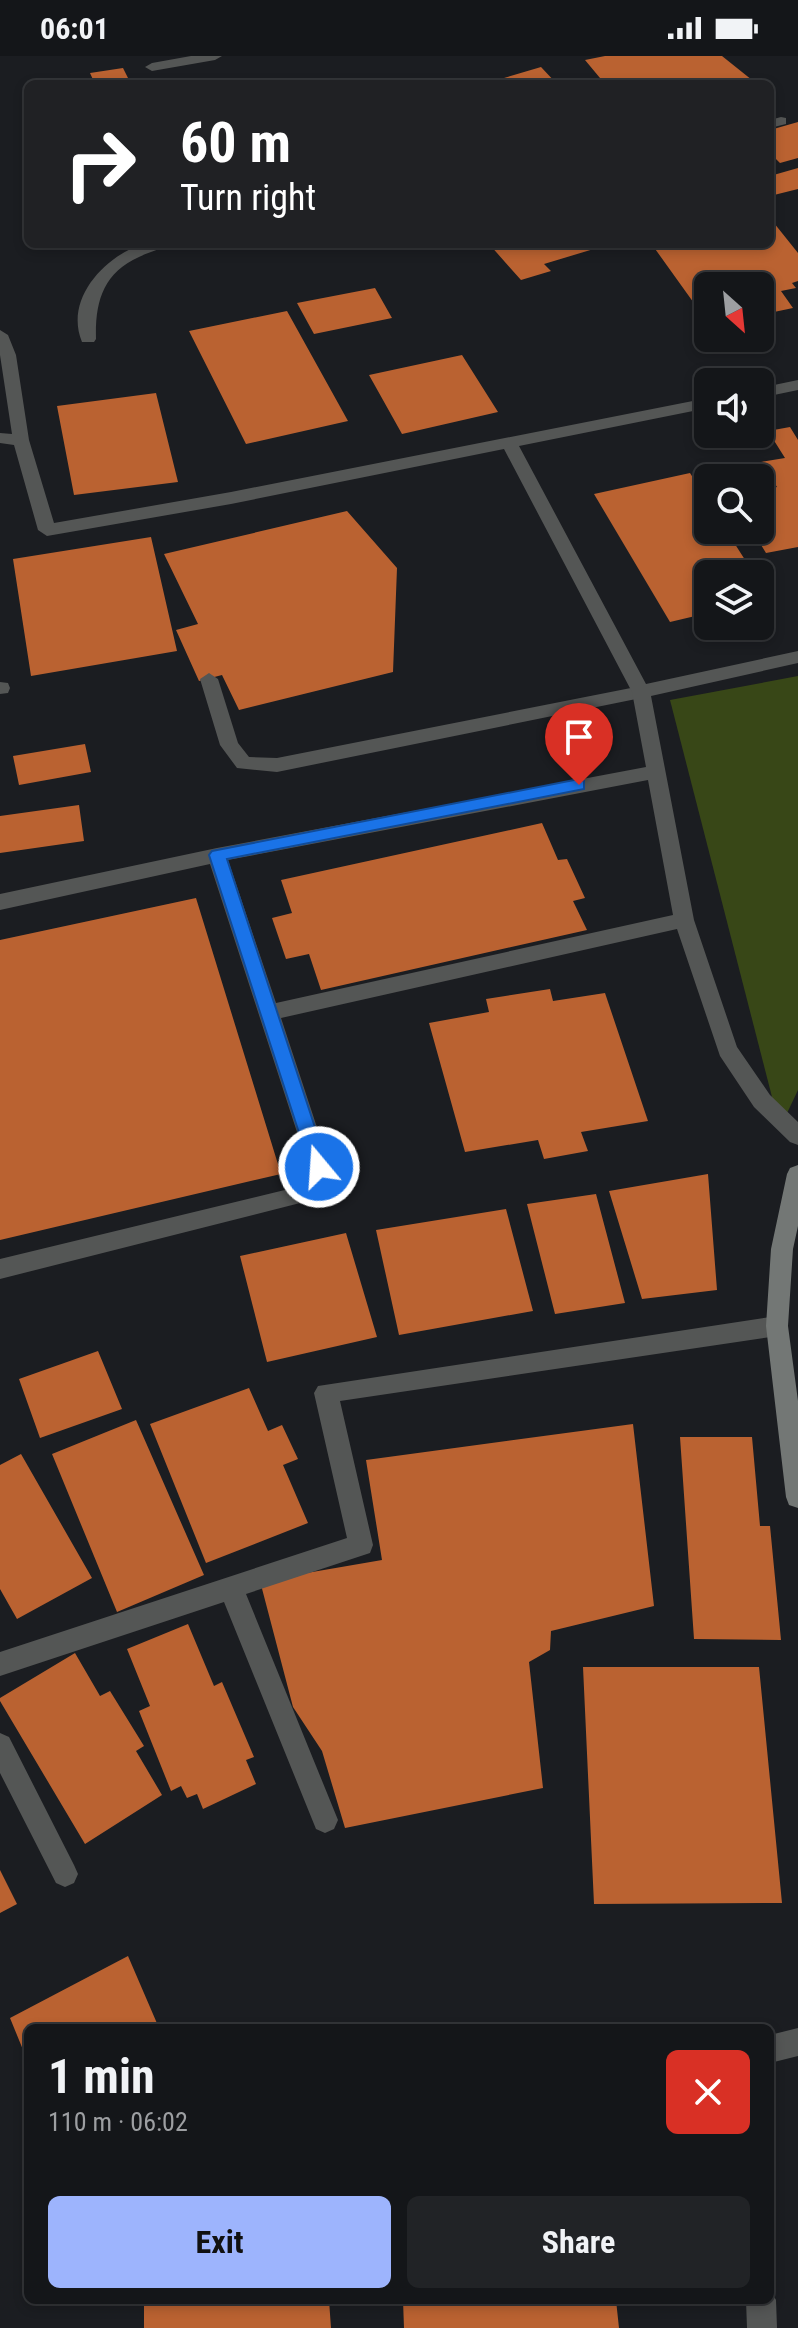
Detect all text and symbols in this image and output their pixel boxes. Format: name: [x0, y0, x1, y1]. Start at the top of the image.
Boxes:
text: 06:01: [40, 11, 109, 46]
text: 60 m: [180, 110, 291, 176]
icon: right: [48, 112, 152, 216]
text: Turn right: [180, 177, 316, 219]
north arrow: [694, 272, 774, 352]
map controls: [694, 272, 774, 640]
button: sound: [694, 368, 774, 448]
button: search: [694, 464, 774, 544]
button: layers: [694, 560, 774, 640]
pin: [545, 703, 613, 785]
icon: arrive: [557, 715, 601, 759]
position arrow: [277, 1125, 361, 1209]
text: 1 min: [48, 2048, 155, 2105]
button: close: [666, 2050, 750, 2134]
text: 110 m · 06:02: [48, 2107, 188, 2137]
button: Exit: [48, 2196, 391, 2288]
button: Share: [407, 2196, 750, 2288]

